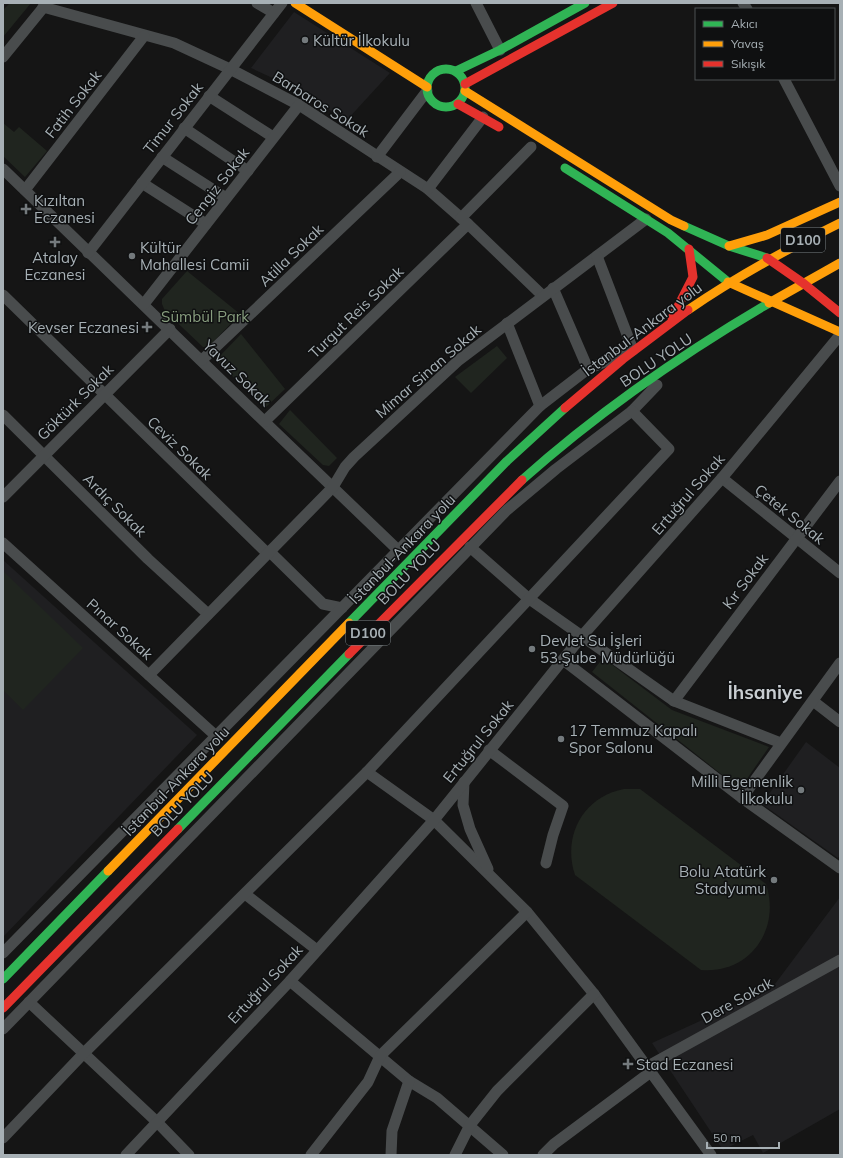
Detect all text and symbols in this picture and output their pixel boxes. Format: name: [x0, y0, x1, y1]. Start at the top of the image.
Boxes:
legend: [695, 8, 835, 80]
text: Akıcı: [731, 16, 758, 31]
place label: Kültür İlkokulu: [313, 31, 410, 50]
marker: Kültür İlkokulu: [300, 35, 310, 45]
text: Yavaş: [730, 36, 764, 51]
text: Sıkışık: [731, 56, 766, 71]
street label: Fatih Sokak: [41, 66, 106, 142]
street label: Barbaros Sokak: [269, 67, 373, 141]
street label: Timur Sokak: [139, 78, 207, 158]
street label: Cengiz Sokak: [181, 143, 253, 229]
place label: Kızıltan Eczanesi: [34, 191, 95, 227]
marker: Kızıltan Eczanesi: [21, 204, 31, 214]
street label: Atilla Sokak: [255, 219, 327, 290]
road number: D100: [781, 228, 825, 252]
marker: Atalay Eczanesi: [50, 237, 60, 247]
place label: Kültür Mahallesi Camii: [140, 238, 249, 274]
place label: Atalay Eczanesi: [25, 248, 85, 284]
marker: Kültür Mahallesi Camii: [127, 251, 137, 261]
street label: Turgut Reis Sokak: [305, 262, 408, 362]
street label: İstanbul-Ankara yolu: [578, 278, 706, 380]
park label: Sümbül Park: [161, 307, 249, 326]
place label: Kevser Eczanesi: [28, 318, 139, 337]
street label: Mimar Sinan Sokak: [371, 320, 485, 422]
marker: Kevser Eczanesi: [142, 322, 152, 332]
street label: BOLU YOLU: [616, 329, 696, 391]
street label: Yavuz Sokak: [198, 335, 275, 410]
street label: Göktürk Sokak: [33, 360, 117, 444]
street label: Ceviz Sokak: [143, 412, 217, 484]
street label: Ertuğrul Sokak: [648, 449, 729, 539]
street label: Ardıç Sokak: [79, 469, 151, 541]
street label: Çetek Sokak: [751, 480, 829, 548]
street label: İstanbul-Ankara yolu: [345, 490, 459, 608]
street label: BOLU YOLU: [373, 535, 445, 609]
street label: Kır Sokak: [718, 549, 772, 613]
street label: Pınar Sokak: [83, 594, 157, 664]
road number: D100: [346, 621, 390, 645]
place label: Devlet Su İşleri 53.Şube Müdürlüğü: [540, 631, 675, 667]
marker: Devlet Su İşleri 53.Şube Müdürlüğü: [527, 644, 537, 654]
district label: İhsaniye: [727, 680, 803, 704]
street label: Ertuğrul Sokak: [439, 695, 517, 786]
place label: 17 Temmuz Kapalı Spor Salonu: [569, 721, 697, 757]
street label: İstanbul-Ankara yolu: [119, 722, 233, 840]
marker: 17 Temmuz Kapalı Spor Salonu: [556, 734, 566, 744]
street label: BOLU YOLU: [146, 767, 218, 841]
place label: Milli Egemenlik İlkokulu: [691, 772, 793, 808]
marker: Milli Egemenlik İlkokulu: [796, 785, 806, 795]
place label: Bolu Atatürk Stadyumu: [679, 862, 766, 898]
marker: Bolu Atatürk Stadyumu: [769, 875, 779, 885]
street label: Ertuğrul Sokak: [223, 940, 307, 1028]
street label: Dere Sokak: [698, 972, 776, 1027]
place label: Stad Eczanesi: [636, 1055, 733, 1074]
marker: Stad Eczanesi: [623, 1059, 633, 1069]
scale bar: [707, 1124, 779, 1150]
text: 50 m: [713, 1130, 741, 1145]

